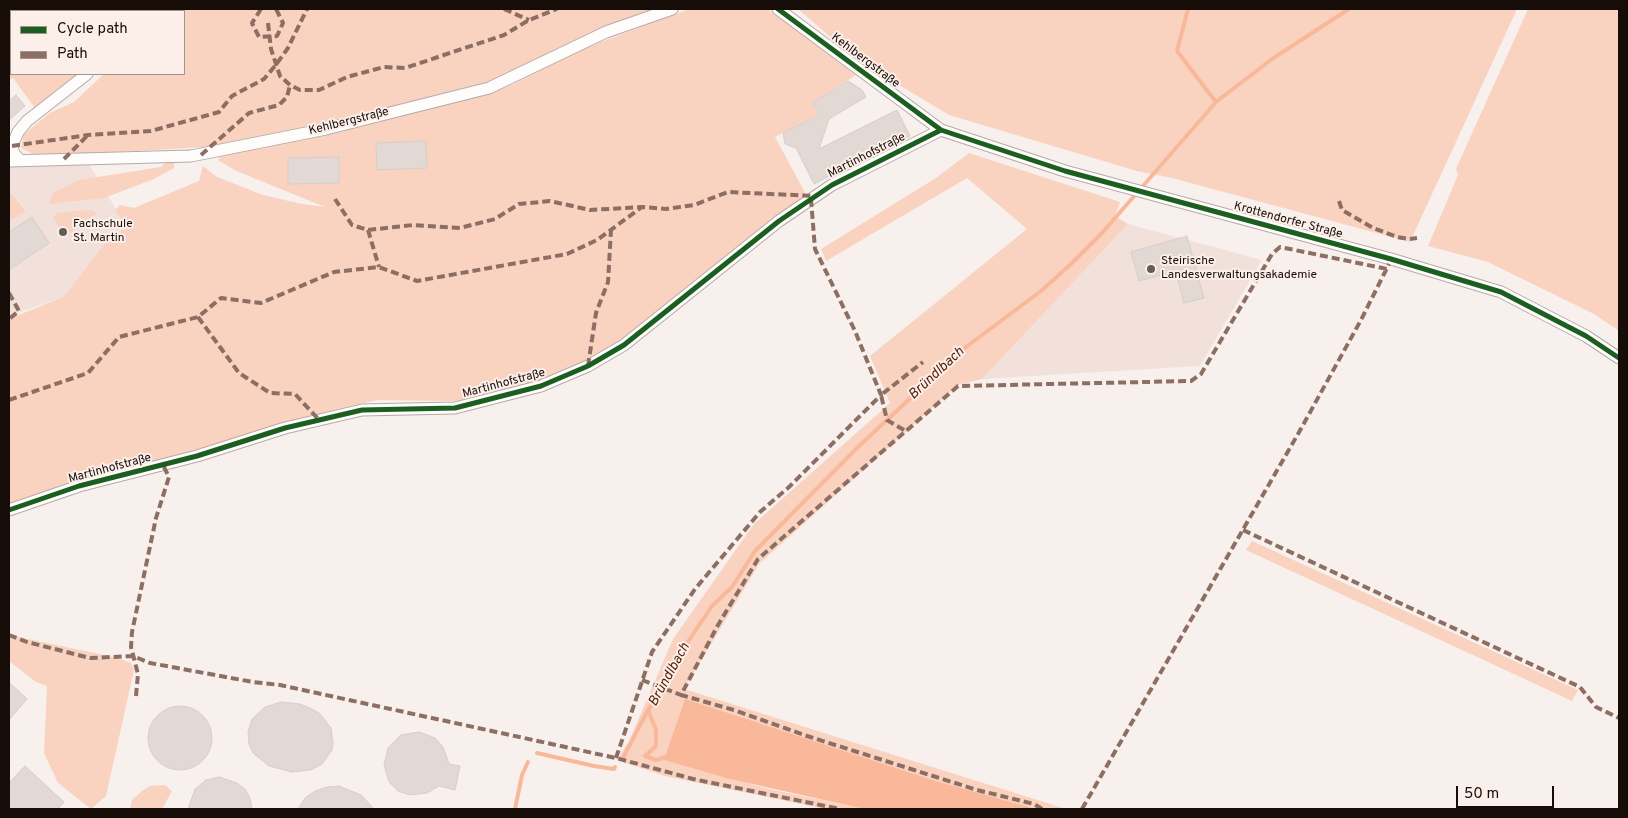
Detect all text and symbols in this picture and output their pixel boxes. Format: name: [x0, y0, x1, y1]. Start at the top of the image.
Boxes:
legend: [10, 10, 185, 75]
text: Cycle path: [57, 20, 128, 39]
street label: Kehlbergstraße: [828, 31, 902, 91]
text: Path: [57, 45, 88, 64]
street label: Kehlbergstraße: [307, 105, 391, 139]
street label: Martinhofstraße: [826, 130, 908, 182]
street label: Krottendorfer Straße: [1232, 200, 1344, 242]
place label: Fachschule St. Martin: [73, 218, 133, 246]
marker: Fachschule St. Martin: [57, 226, 69, 238]
place label: Steirische Landesverwaltungsakademie: [1161, 255, 1317, 283]
marker: Steirische Landesverwaltungsakademie: [1145, 263, 1157, 275]
water label: Bründlbach: [906, 344, 968, 404]
street label: Martinhofstraße: [461, 366, 547, 402]
street label: Martinhofstraße: [67, 451, 153, 487]
water label: Bründlbach: [646, 640, 694, 710]
scale bar: [1458, 776, 1556, 808]
text: 50 m: [1464, 785, 1499, 804]

